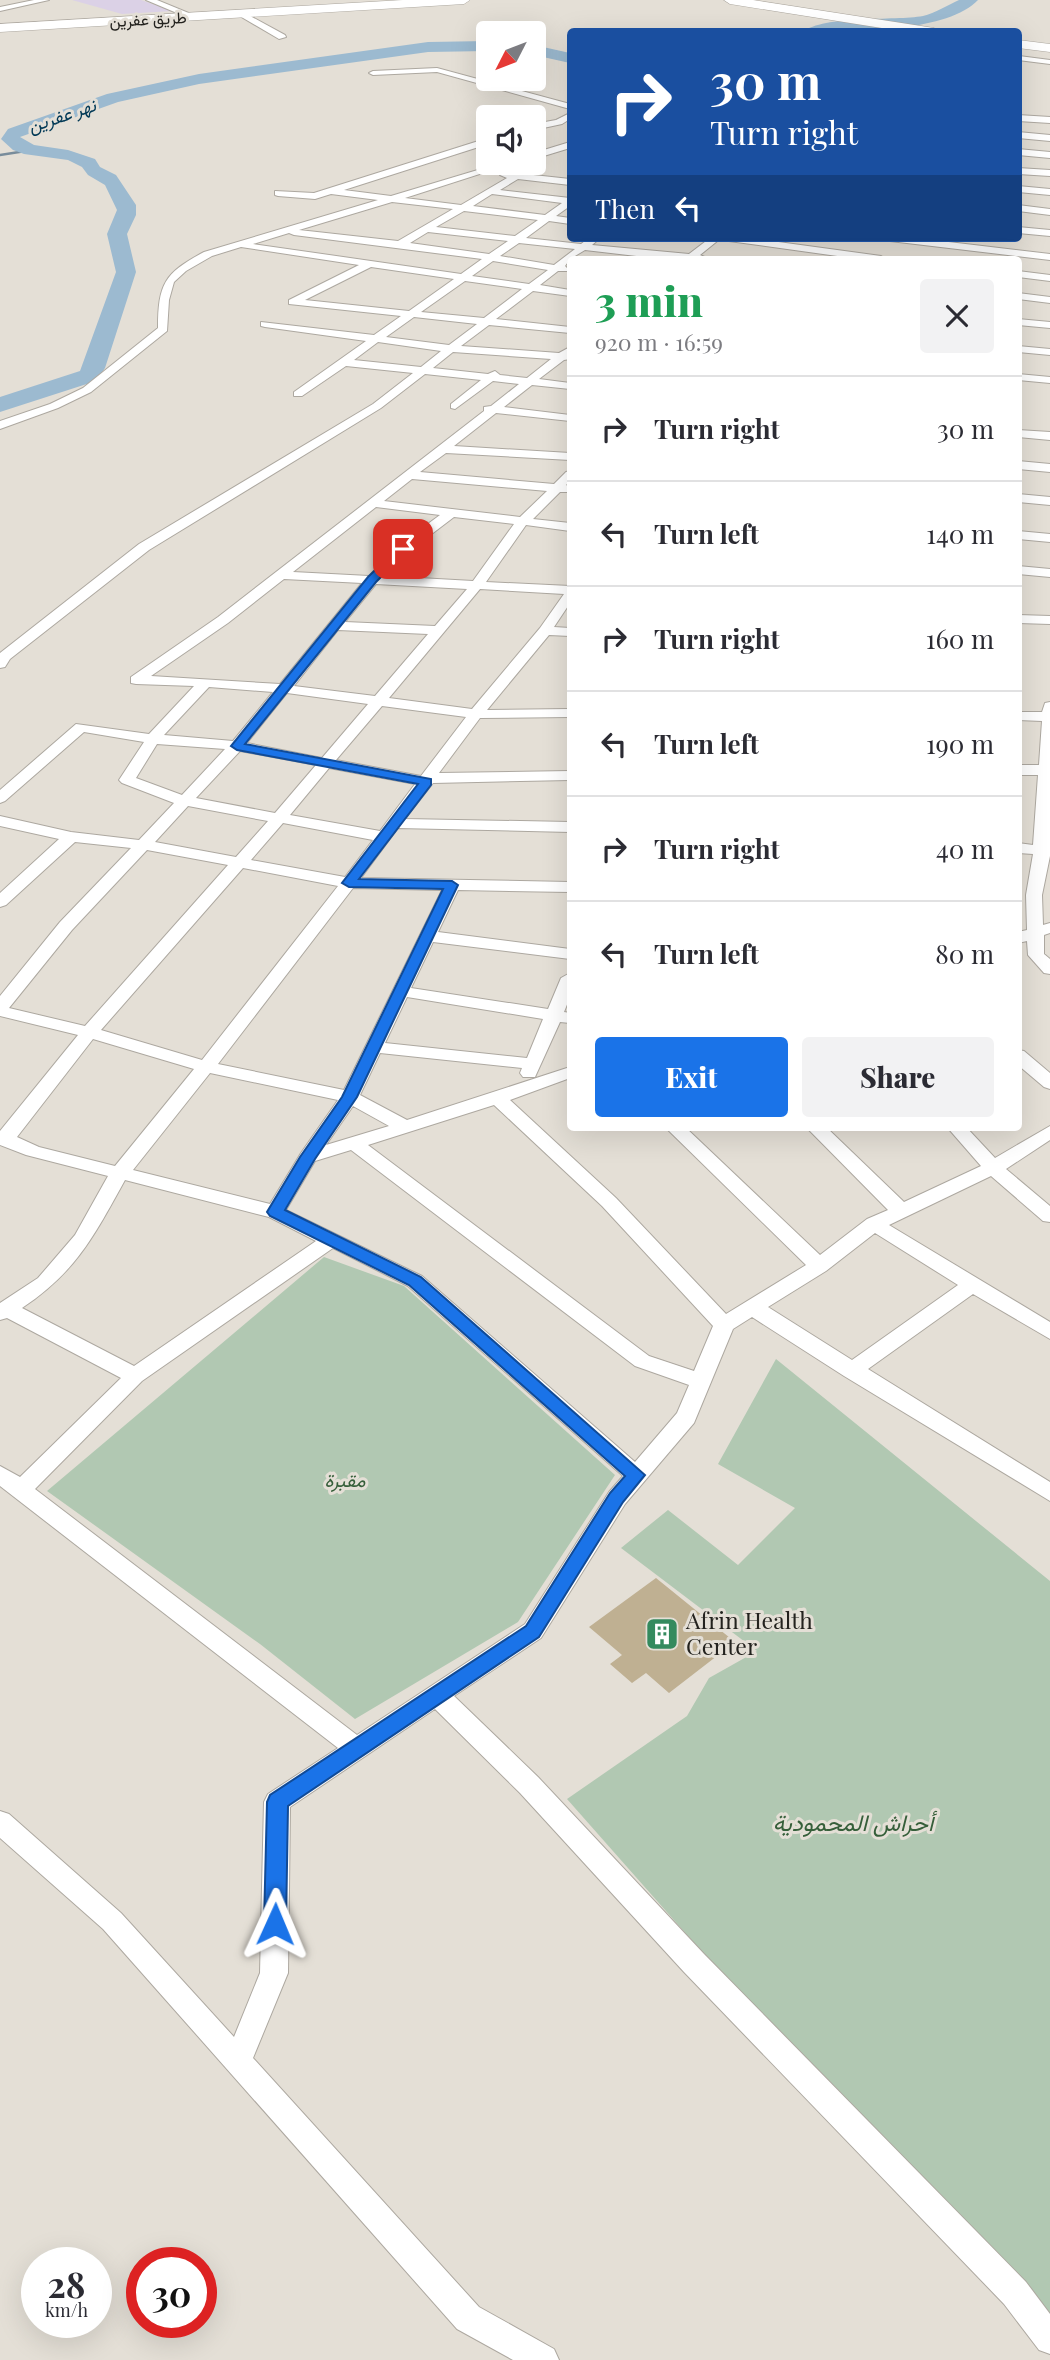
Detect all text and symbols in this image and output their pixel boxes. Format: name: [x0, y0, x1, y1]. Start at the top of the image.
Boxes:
street label: طريق عفرين: [109, 6, 187, 32]
north arrow: [476, 21, 546, 91]
map controls: [476, 21, 546, 175]
text: 30 m: [710, 47, 821, 112]
icon: right: [595, 56, 686, 147]
water label: نهر عفرين: [25, 92, 100, 138]
button: sound: [476, 105, 546, 175]
text: Turn right: [710, 110, 858, 153]
icon: left: [669, 189, 707, 227]
text: Then: [595, 191, 655, 226]
text: 3 min: [595, 272, 703, 328]
button: close: [920, 279, 994, 353]
text: 920 m · 16:59: [595, 326, 723, 357]
icon: right: [595, 410, 633, 448]
text: Turn right: [654, 411, 780, 446]
text: 30 m: [937, 411, 994, 446]
icon: left: [595, 515, 633, 553]
text: Turn left: [654, 516, 759, 551]
text: 140 m: [926, 516, 994, 551]
pin: [373, 519, 433, 579]
icon: arrive: [384, 530, 422, 568]
icon: right: [595, 620, 633, 658]
text: Turn right: [654, 621, 780, 656]
text: 160 m: [926, 621, 994, 656]
icon: left: [595, 725, 633, 763]
text: Turn left: [654, 726, 759, 761]
text: 190 m: [926, 726, 994, 761]
icon: right: [595, 830, 633, 868]
text: Turn right: [654, 831, 780, 866]
text: 40 m: [936, 831, 994, 866]
icon: left: [595, 935, 633, 973]
text: Turn left: [654, 936, 759, 971]
text: 80 m: [935, 936, 994, 971]
button: Exit: [595, 1037, 788, 1117]
button: Share: [802, 1037, 994, 1117]
park label: مقبرة: [325, 1466, 366, 1492]
place label: Afrin Health Center: [685, 1604, 813, 1661]
building icon: Afrin Health Center: [643, 1615, 681, 1653]
park label: أحراش المحمودية: [773, 1806, 938, 1838]
position arrow: [238, 1887, 312, 1961]
speed limit sign: 30: [126, 2247, 217, 2338]
text: 28: [48, 2260, 85, 2307]
text: km/h: [45, 2298, 88, 2322]

